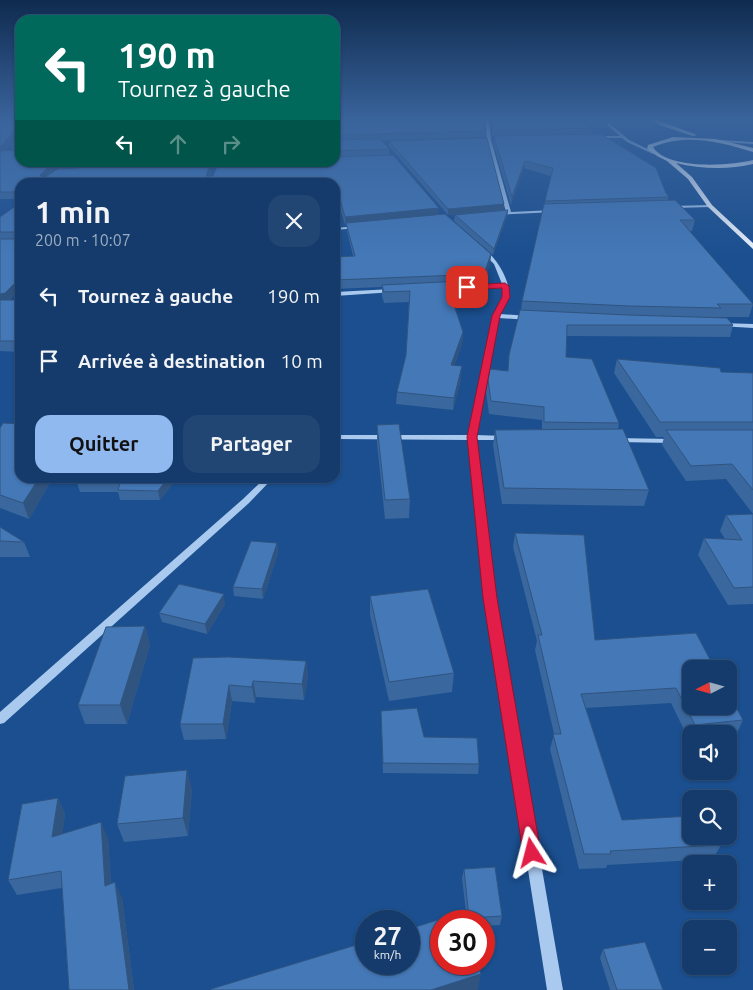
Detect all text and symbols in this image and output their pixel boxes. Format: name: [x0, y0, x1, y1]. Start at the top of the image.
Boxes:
icon: left: [35, 35, 100, 100]
text: 190 m: [118, 35, 216, 75]
text: Tournez à gauche: [118, 76, 291, 101]
icon: left: [111, 130, 139, 158]
icon: ahead: [164, 130, 192, 158]
icon: right: [217, 130, 245, 158]
text: 1 min: [35, 195, 111, 229]
button: close: [268, 195, 320, 247]
text: 200 m · 10:07: [35, 231, 131, 249]
pin: [446, 266, 488, 308]
icon: arrive: [453, 273, 481, 301]
icon: left: [35, 282, 63, 310]
text: Tournez à gauche: [78, 285, 233, 307]
text: 190 m: [267, 285, 320, 307]
icon: arrive: [35, 347, 63, 375]
text: Arrivée à destination: [78, 350, 265, 372]
text: 10 m: [280, 350, 323, 372]
button: Quitter: [35, 415, 173, 473]
button: Partager: [183, 415, 320, 473]
north arrow: [682, 660, 738, 715]
map controls: [682, 660, 737, 975]
button: sound: [682, 725, 737, 780]
button: search: [682, 790, 737, 845]
position arrow: [505, 826, 557, 878]
button: +: [682, 855, 737, 910]
speed limit sign: 30: [430, 910, 495, 975]
button: −: [682, 920, 737, 975]
text: 27: [373, 922, 402, 950]
text: km/h: [374, 948, 401, 961]

